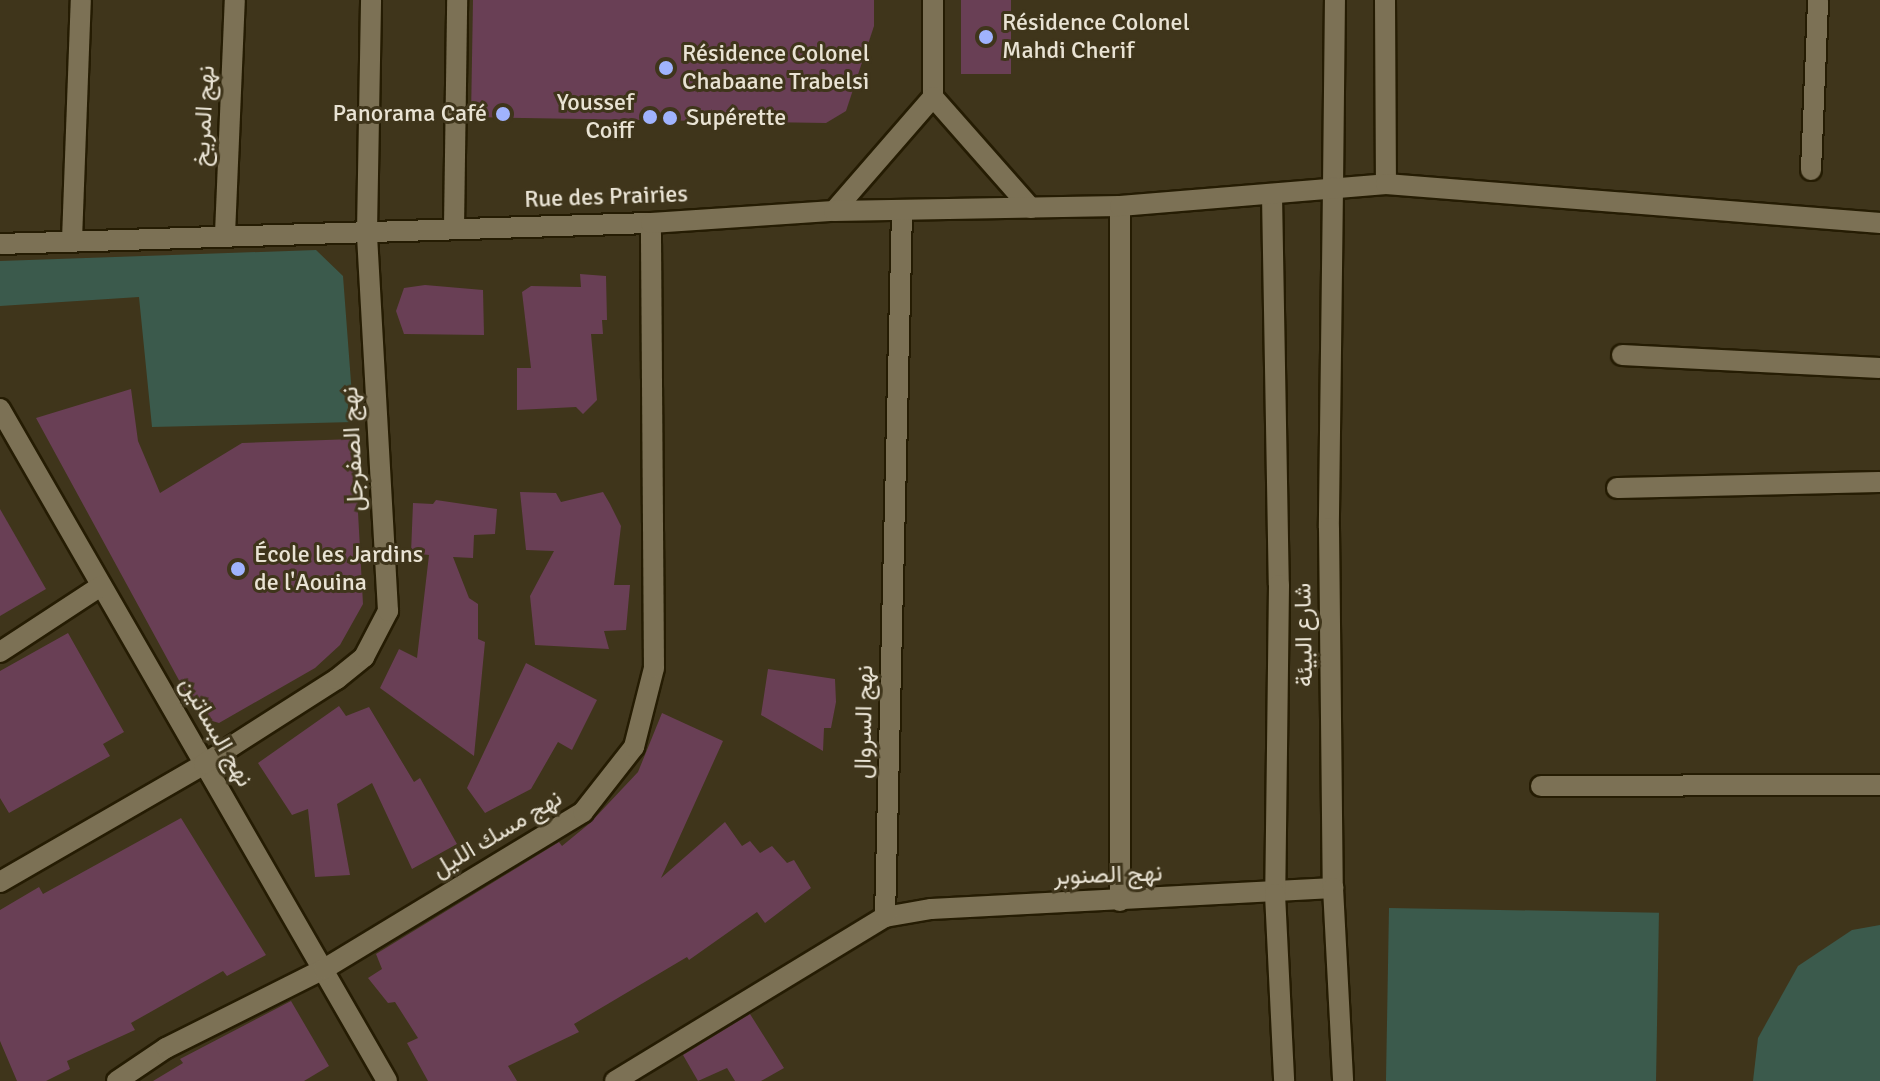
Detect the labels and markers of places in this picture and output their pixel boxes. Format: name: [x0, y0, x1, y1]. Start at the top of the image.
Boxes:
place label: Résidence Colonel Mahdi Cherif: [1002, 9, 1190, 65]
marker: Résidence Colonel Mahdi Cherif: [977, 28, 995, 46]
place label: Résidence Colonel Chabaane Trabelsi: [682, 40, 870, 96]
marker: Résidence Colonel Chabaane Trabelsi: [657, 59, 675, 77]
place label: Youssef Coiff: [557, 89, 634, 145]
place label: Panorama Café: [332, 100, 487, 128]
place label: Supérette: [686, 104, 786, 132]
marker: Panorama Café: [494, 105, 512, 123]
marker: Youssef Coiff: [641, 108, 659, 126]
marker: Supérette: [661, 109, 679, 127]
place label: École les Jardins de l'Aouina: [254, 541, 423, 597]
marker: École les Jardins de l'Aouina: [229, 560, 247, 578]

